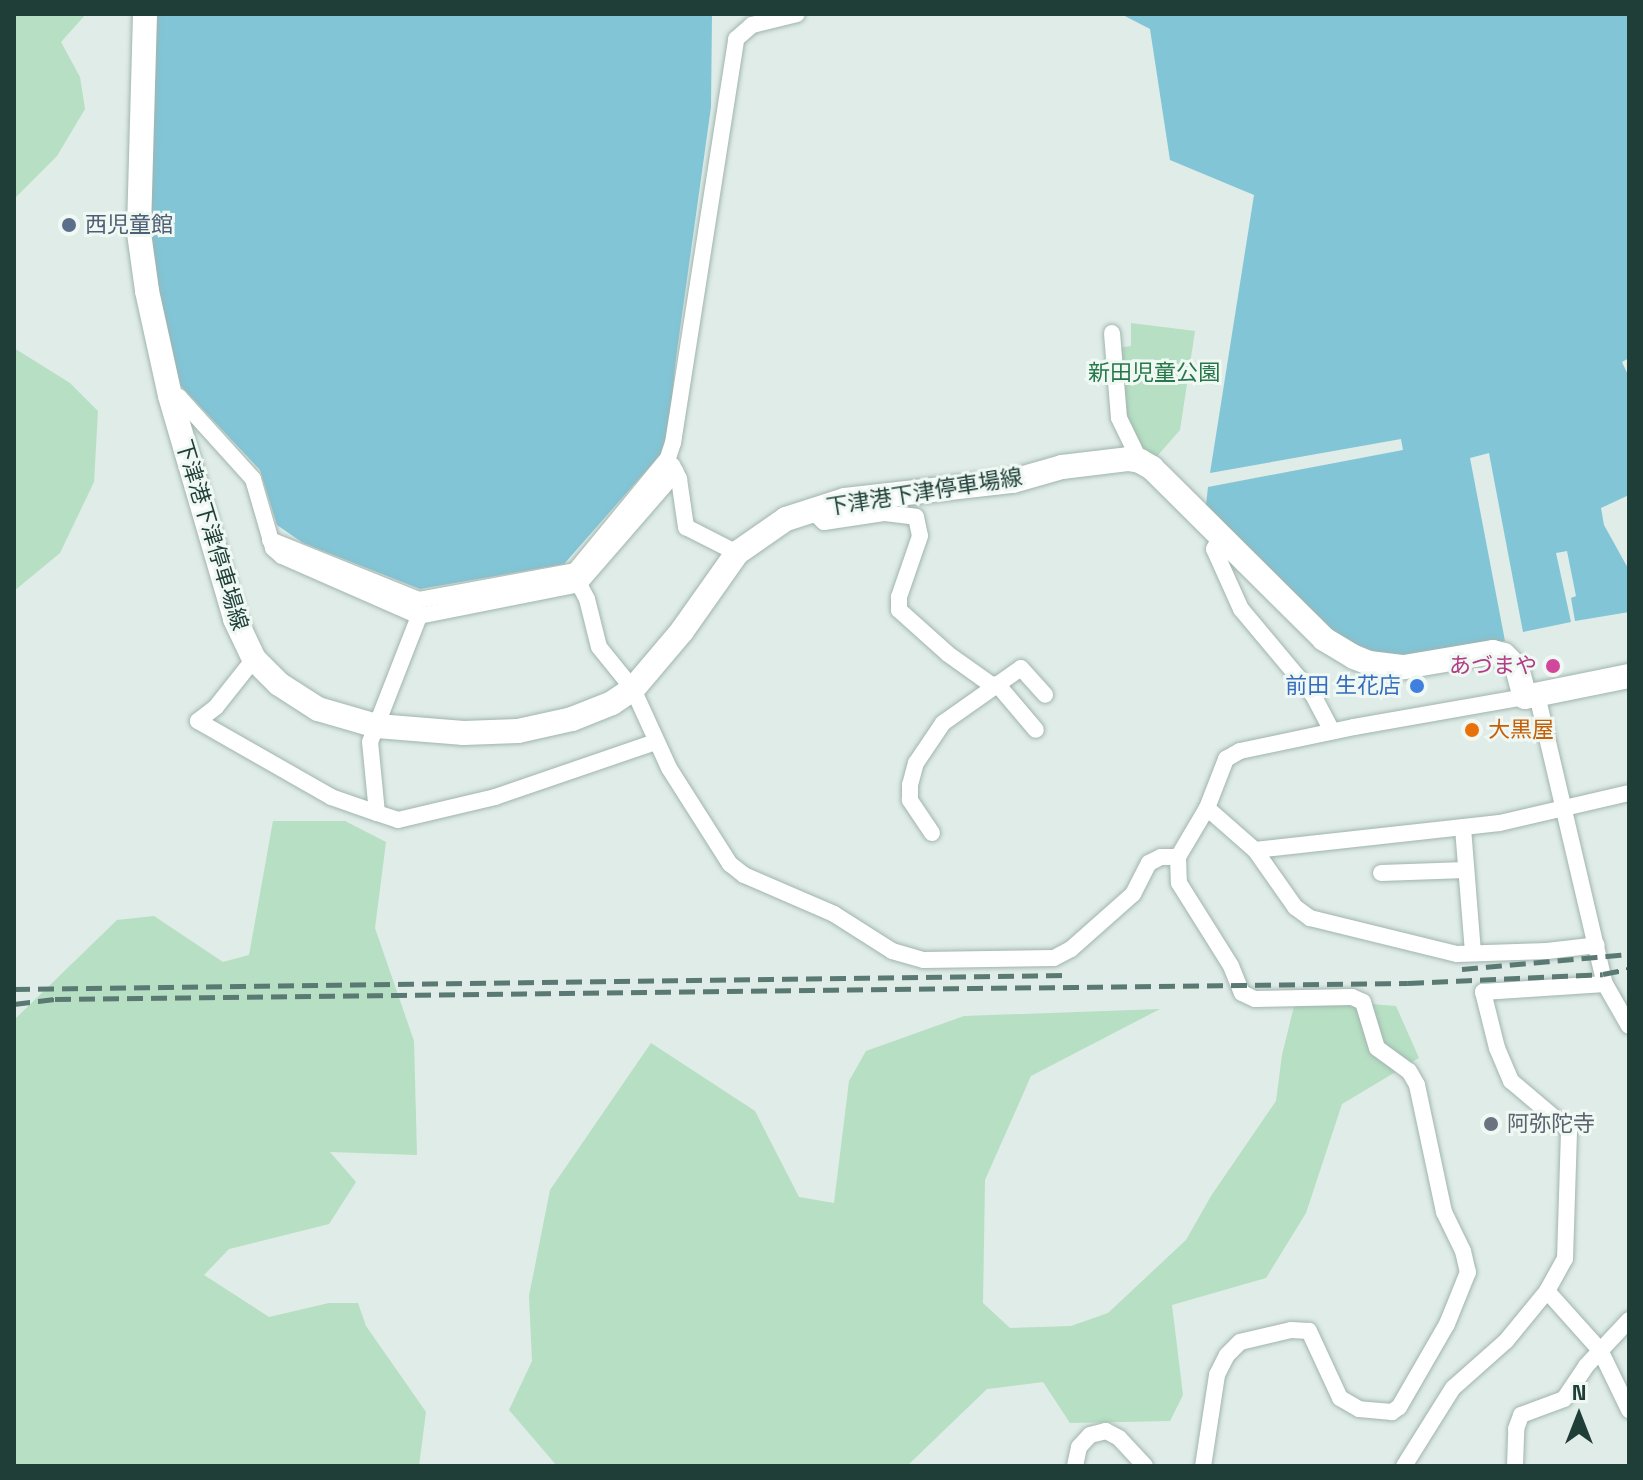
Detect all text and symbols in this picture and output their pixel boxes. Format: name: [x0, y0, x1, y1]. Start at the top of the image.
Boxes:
place label: 西児童館: [85, 212, 173, 238]
marker: 西児童館: [60, 216, 78, 234]
park label: 新田児童公園: [1088, 360, 1220, 386]
street label: 下津港下津停車場線: [170, 436, 254, 634]
street label: 下津港下津停車場線: [824, 463, 1024, 521]
place label: あづまや: [1449, 653, 1537, 679]
marker: あづまや: [1544, 657, 1562, 675]
place label: 前田 生花店: [1285, 673, 1401, 699]
marker: 前田 生花店: [1408, 677, 1426, 695]
place label: 大黒屋: [1488, 717, 1554, 743]
marker: 大黒屋: [1463, 721, 1481, 739]
place label: 阿弥陀寺: [1507, 1111, 1595, 1137]
marker: 阿弥陀寺: [1482, 1115, 1500, 1133]
north arrow: [1539, 1376, 1619, 1456]
text: N: [1572, 1378, 1586, 1406]

